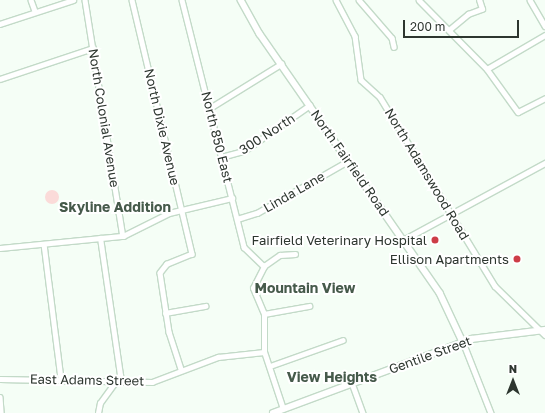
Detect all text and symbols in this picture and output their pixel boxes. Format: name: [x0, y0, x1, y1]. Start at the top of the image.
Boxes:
scale bar: [405, 12, 521, 38]
text: 200 m: [410, 19, 445, 34]
street label: North Colonial Avenue: [85, 48, 123, 188]
street label: North Dixie Avenue: [141, 67, 183, 187]
street label: North 850 East: [198, 90, 236, 184]
street label: North Adamswood Road: [381, 105, 473, 243]
street label: North Fairfield Road: [307, 107, 393, 219]
street label: 300 North: [236, 110, 298, 158]
street label: Linda Lane: [261, 168, 327, 216]
district label: Skyline Addition: [59, 199, 171, 215]
place label: Fairfield Veterinary Hospital: [251, 232, 427, 248]
marker: Fairfield Veterinary Hospital: [430, 235, 440, 245]
place label: Ellison Apartments: [390, 251, 509, 267]
marker: Ellison Apartments: [512, 254, 522, 264]
district label: Mountain View: [255, 280, 355, 296]
street label: Gentile Street: [387, 333, 473, 377]
north arrow: [493, 361, 533, 401]
text: N: [509, 362, 517, 375]
district label: View Heights: [287, 369, 377, 385]
street label: East Adams Street: [30, 371, 144, 389]

